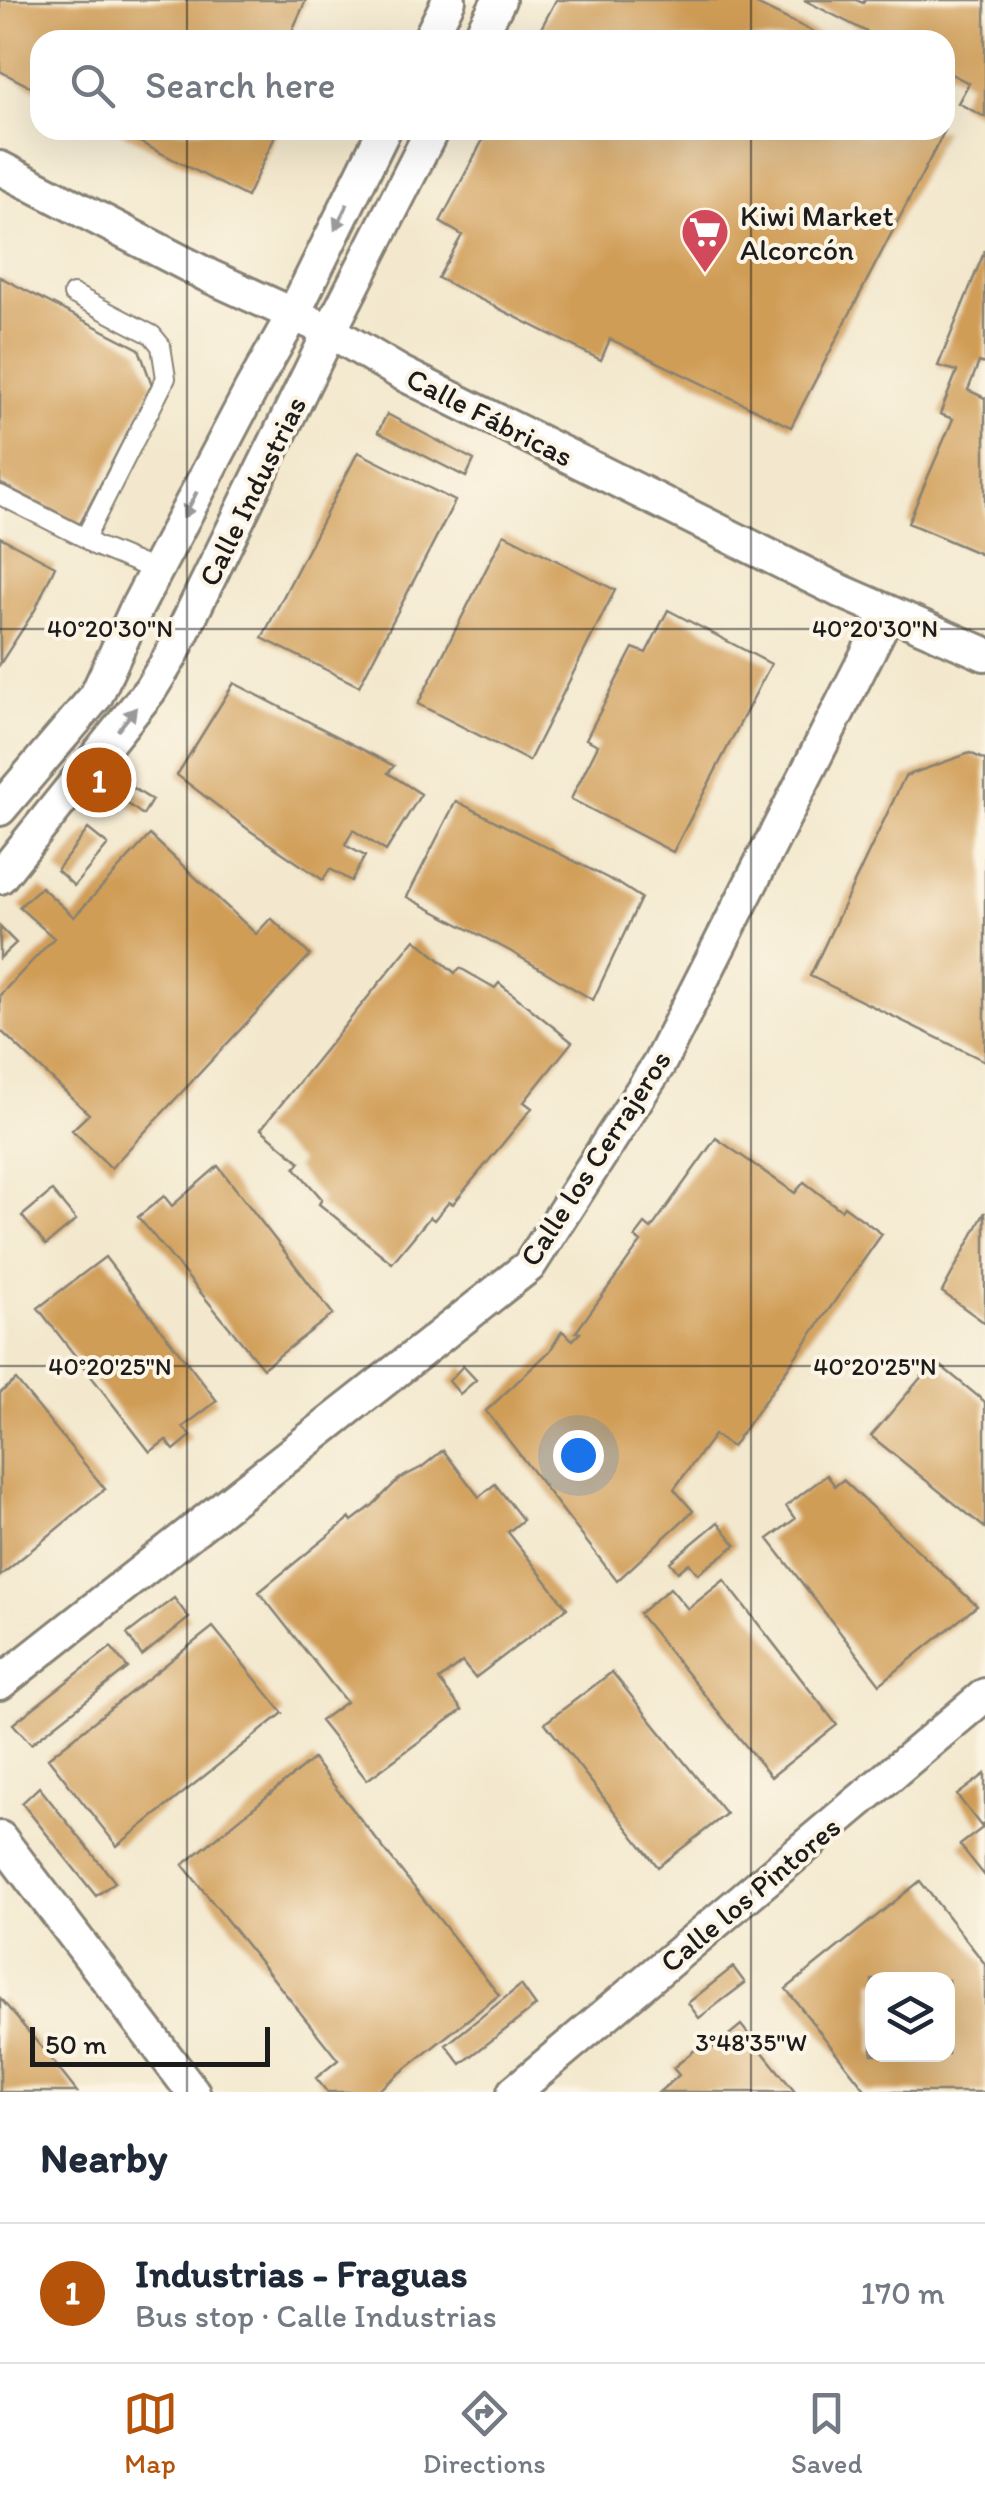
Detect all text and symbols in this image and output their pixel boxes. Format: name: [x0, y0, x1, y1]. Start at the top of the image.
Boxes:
search box: [30, 30, 955, 140]
icon: search: [65, 58, 120, 113]
text: Search here: [145, 62, 336, 108]
place label: Kiwi Market Alcorcón: [740, 197, 894, 268]
one-way arrow: [333, 203, 350, 232]
supermarket icon: Kiwi Market Alcorcón: [679, 206, 731, 274]
street label: Calle Fábricas: [400, 359, 580, 475]
street label: Calle Industrias: [190, 390, 314, 592]
one-way arrow: [182, 491, 199, 520]
text: 40°20'30"N: [47, 613, 173, 643]
text: 40°20'30"N: [812, 613, 938, 643]
one-way arrow: [116, 707, 137, 732]
pin: 1: [66, 742, 132, 818]
street label: Calle los Cerrajeros: [511, 1043, 679, 1273]
text: 40°20'25"N: [48, 1351, 172, 1381]
text: 40°20'25"N: [813, 1351, 937, 1381]
your location: [553, 1430, 604, 1481]
street label: Calle los Pintores: [652, 1808, 848, 1980]
map controls: [865, 1972, 955, 2062]
button: layers: [865, 1972, 955, 2062]
scale bar: [30, 2022, 270, 2066]
text: 50 m: [45, 2027, 107, 2061]
text: 3°48'35"W: [695, 2027, 807, 2057]
text: Nearby: [40, 2132, 167, 2183]
text: Industrias - Fraguas: [135, 2251, 468, 2297]
text: 1: [65, 2274, 80, 2312]
text: 170 m: [860, 2274, 945, 2312]
text: Bus stop · Calle Industrias: [135, 2297, 497, 2335]
tab: Map: [123, 2386, 178, 2480]
tab: Directions: [423, 2386, 546, 2480]
tab: Saved: [791, 2386, 862, 2480]

